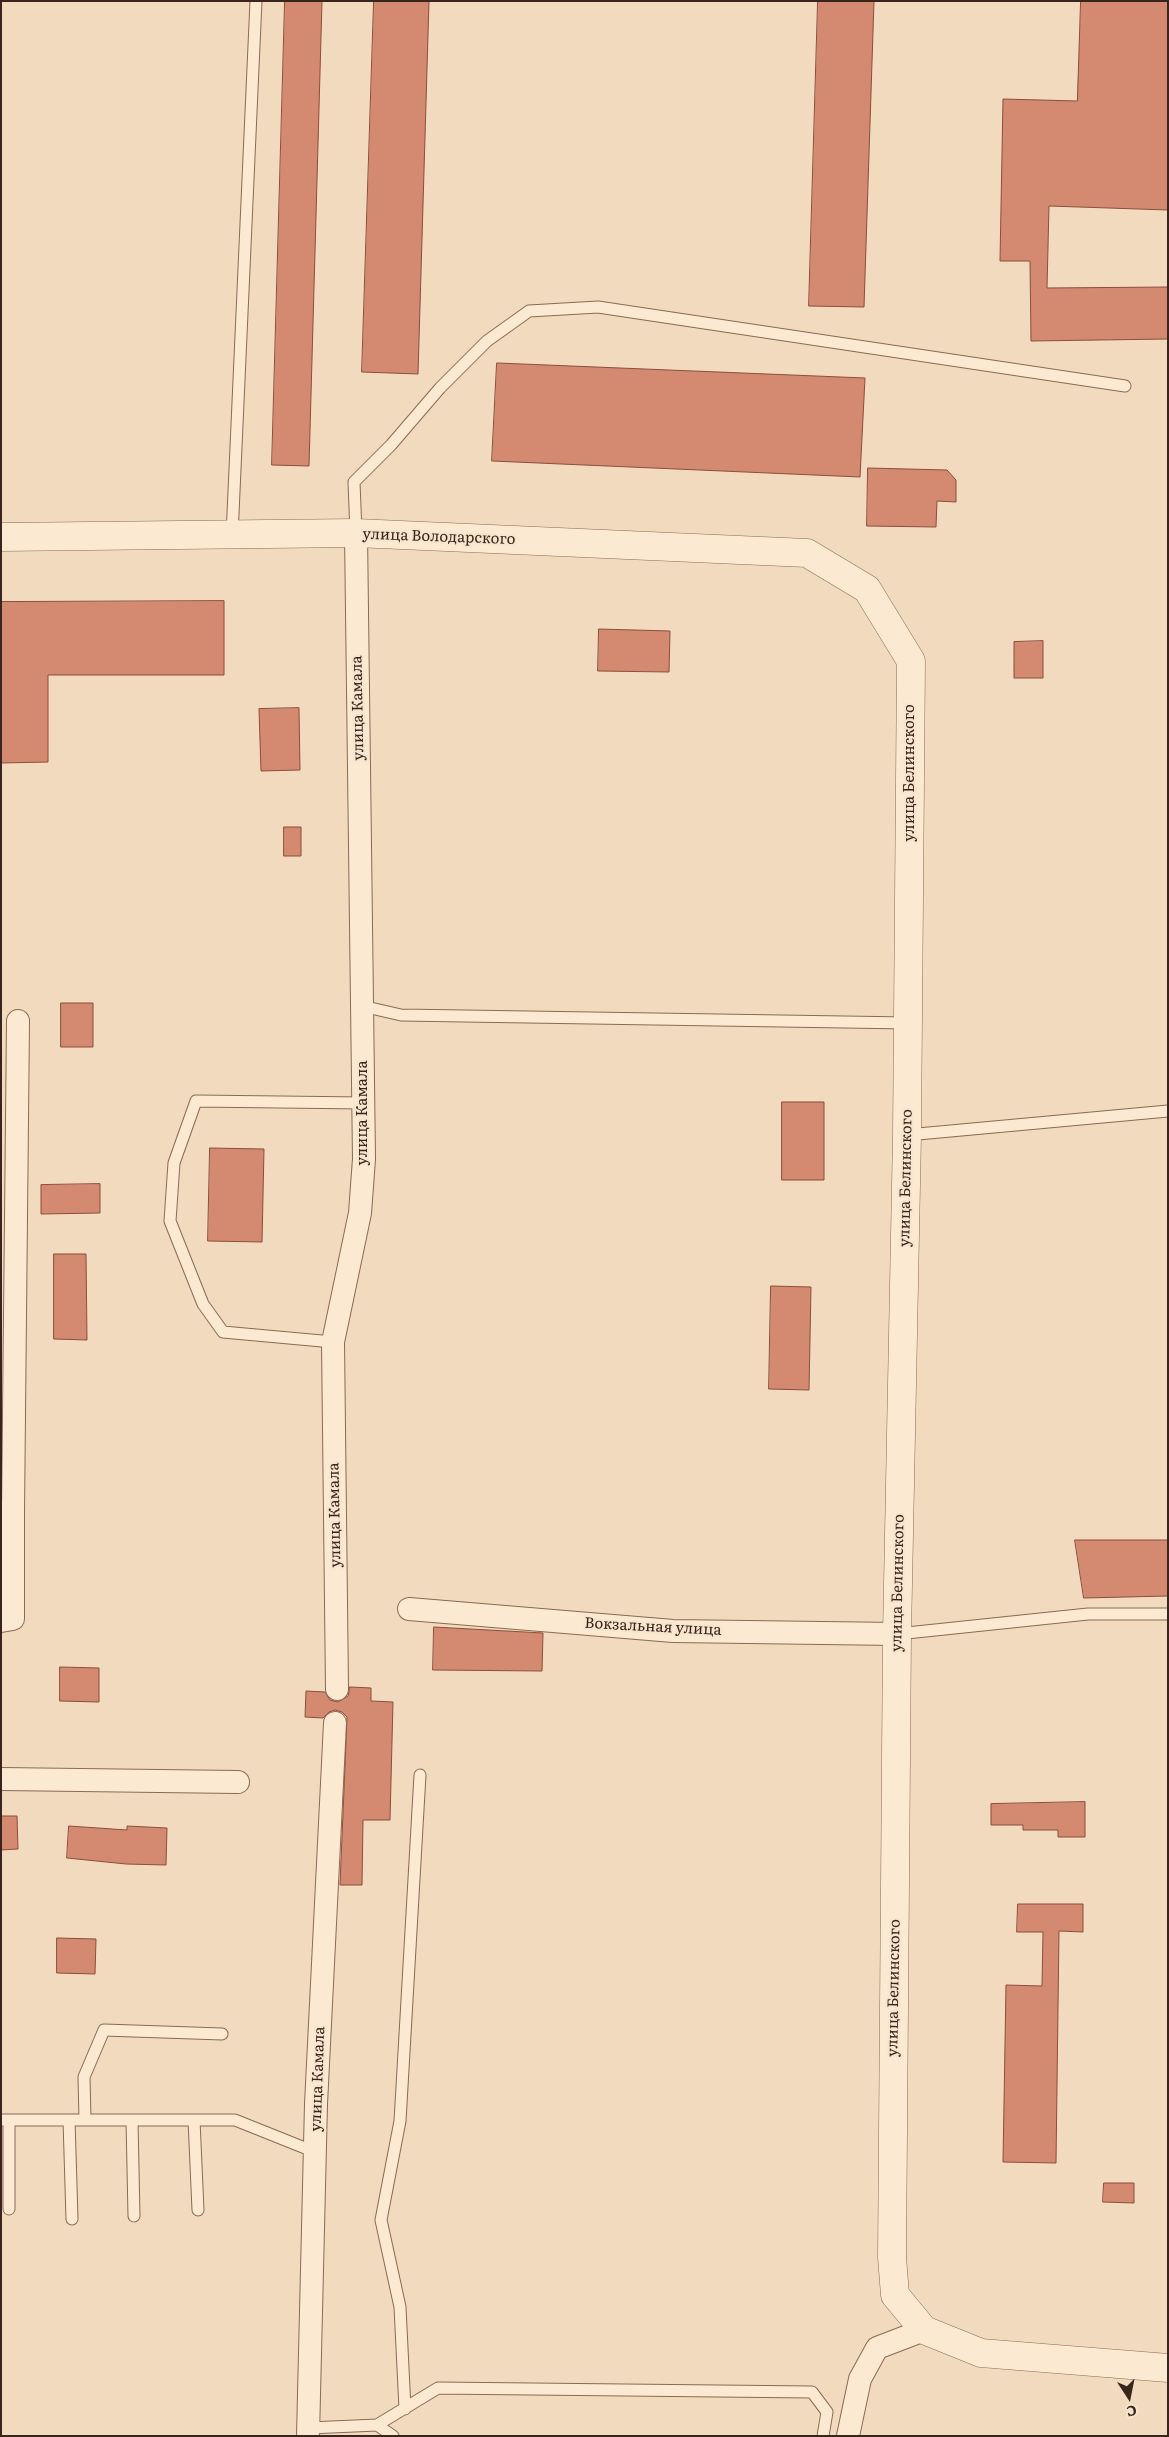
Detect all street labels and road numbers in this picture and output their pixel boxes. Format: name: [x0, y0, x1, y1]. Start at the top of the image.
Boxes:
street label: улица Володарского: [362, 525, 516, 549]
street label: улица Камала: [348, 655, 368, 761]
street label: улица Белинского: [901, 704, 919, 842]
street label: улица Камала: [354, 1060, 372, 1166]
street label: улица Белинского: [896, 1109, 916, 1247]
street label: улица Камала: [325, 1462, 345, 1568]
street label: улица Белинского: [888, 1514, 908, 1652]
street label: Вокзальная улица: [584, 1614, 722, 1640]
street label: улица Белинского: [884, 1919, 904, 2057]
street label: улица Камала: [307, 2026, 329, 2132]

